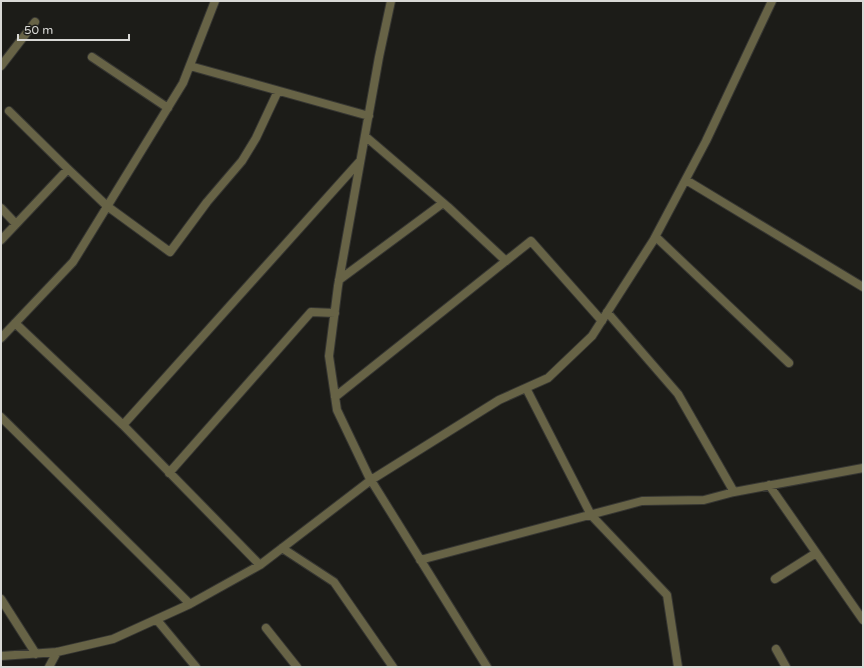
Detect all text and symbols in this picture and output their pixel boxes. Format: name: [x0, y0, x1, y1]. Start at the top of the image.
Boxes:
scale bar: [18, 16, 129, 42]
text: 50 m: [24, 23, 53, 37]

